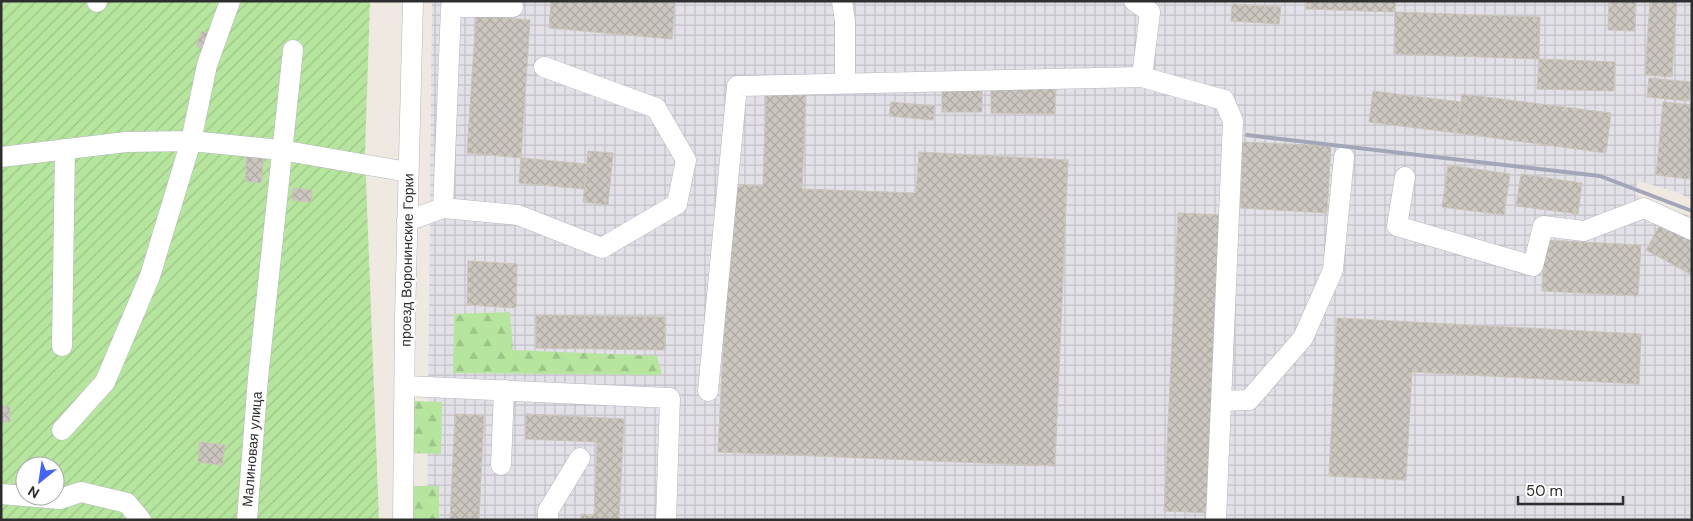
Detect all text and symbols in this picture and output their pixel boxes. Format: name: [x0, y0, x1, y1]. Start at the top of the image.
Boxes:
street label: проезд Воронинские Горки: [396, 173, 418, 347]
street label: Малиновая улица: [238, 390, 266, 508]
north arrow: [15, 456, 65, 506]
scale bar: [1518, 474, 1623, 506]
text: 50 m: [1526, 481, 1563, 501]
text: N: [25, 482, 42, 503]

